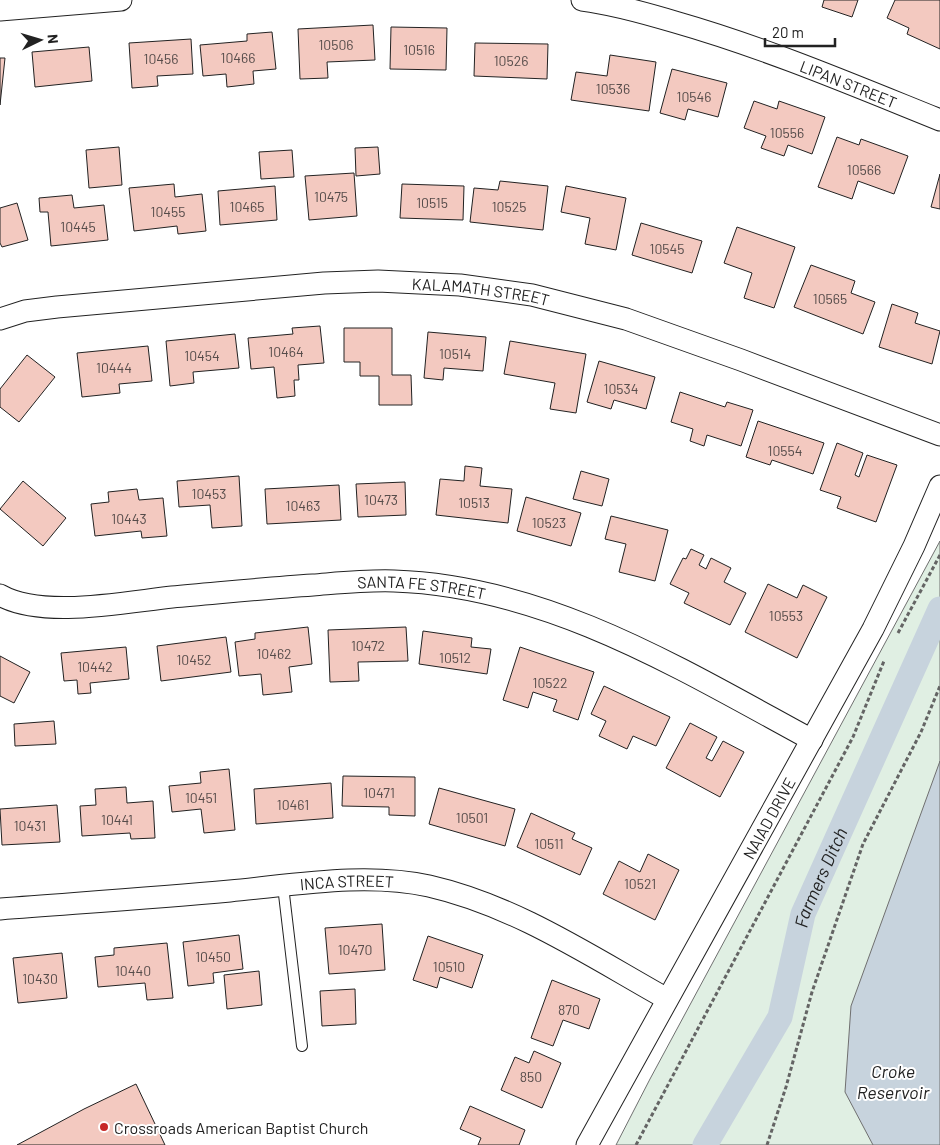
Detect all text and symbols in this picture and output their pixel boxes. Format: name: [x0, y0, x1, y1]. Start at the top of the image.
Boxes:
north arrow: [15, 15, 65, 65]
scale bar: [765, 15, 835, 47]
text: 20 m: [772, 23, 804, 41]
text: N: [45, 33, 62, 44]
house number: 10506: [318, 36, 354, 53]
house number: 10516: [403, 41, 435, 58]
house number: 10466: [221, 49, 255, 66]
house number: 10456: [144, 50, 178, 67]
house number: 10526: [494, 52, 528, 69]
street label: LIPAN STREET: [798, 56, 900, 111]
house number: 10536: [596, 80, 630, 97]
house number: 10546: [677, 88, 711, 105]
house number: 10556: [770, 124, 804, 141]
house number: 10566: [847, 161, 881, 178]
house number: 10475: [314, 188, 348, 205]
house number: 10515: [416, 194, 448, 211]
house number: 10465: [230, 198, 264, 215]
house number: 10525: [492, 198, 526, 215]
house number: 10455: [151, 203, 185, 220]
house number: 10445: [60, 218, 96, 235]
house number: 10545: [650, 240, 684, 257]
street label: KALAMATH STREET: [412, 273, 552, 309]
house number: 10565: [813, 290, 847, 307]
house number: 10464: [268, 343, 304, 360]
house number: 10514: [439, 345, 471, 362]
house number: 10454: [184, 347, 220, 364]
house number: 10444: [96, 359, 132, 376]
house number: 10534: [604, 380, 638, 397]
house number: 10554: [768, 442, 802, 459]
house number: 10453: [192, 485, 226, 502]
house number: 10473: [364, 491, 398, 508]
house number: 10513: [458, 494, 490, 511]
house number: 10463: [286, 497, 320, 514]
house number: 10443: [111, 510, 147, 527]
house number: 10523: [532, 514, 566, 531]
street label: SANTA FE STREET: [357, 571, 488, 602]
house number: 10553: [769, 607, 803, 624]
house number: 10472: [351, 637, 385, 654]
house number: 10462: [256, 645, 292, 662]
house number: 10512: [439, 649, 471, 666]
house number: 10452: [176, 651, 212, 668]
house number: 10442: [77, 658, 113, 675]
house number: 10522: [532, 674, 568, 691]
street label: NAIAD DRIVE: [738, 774, 798, 862]
house number: 10471: [363, 784, 395, 801]
house number: 10451: [185, 789, 217, 806]
house number: 10461: [277, 796, 309, 813]
house number: 10501: [456, 809, 488, 826]
house number: 10441: [101, 811, 133, 828]
house number: 10431: [14, 817, 46, 834]
water label: Farmers Ditch: [789, 824, 851, 930]
house number: 10511: [534, 835, 564, 852]
street label: INCA STREET: [299, 870, 394, 893]
house number: 10521: [624, 875, 656, 892]
house number: 10470: [338, 941, 372, 958]
house number: 10450: [195, 948, 231, 965]
house number: 10510: [433, 958, 465, 975]
house number: 10440: [115, 962, 151, 979]
house number: 10430: [22, 970, 58, 987]
house number: 870: [558, 1001, 580, 1018]
water label: Croke Reservoir: [857, 1060, 930, 1103]
house number: 850: [520, 1068, 542, 1085]
place label: Crossroads American Baptist Church: [114, 1118, 368, 1137]
marker: Crossroads American Baptist Church: [98, 1121, 110, 1133]

